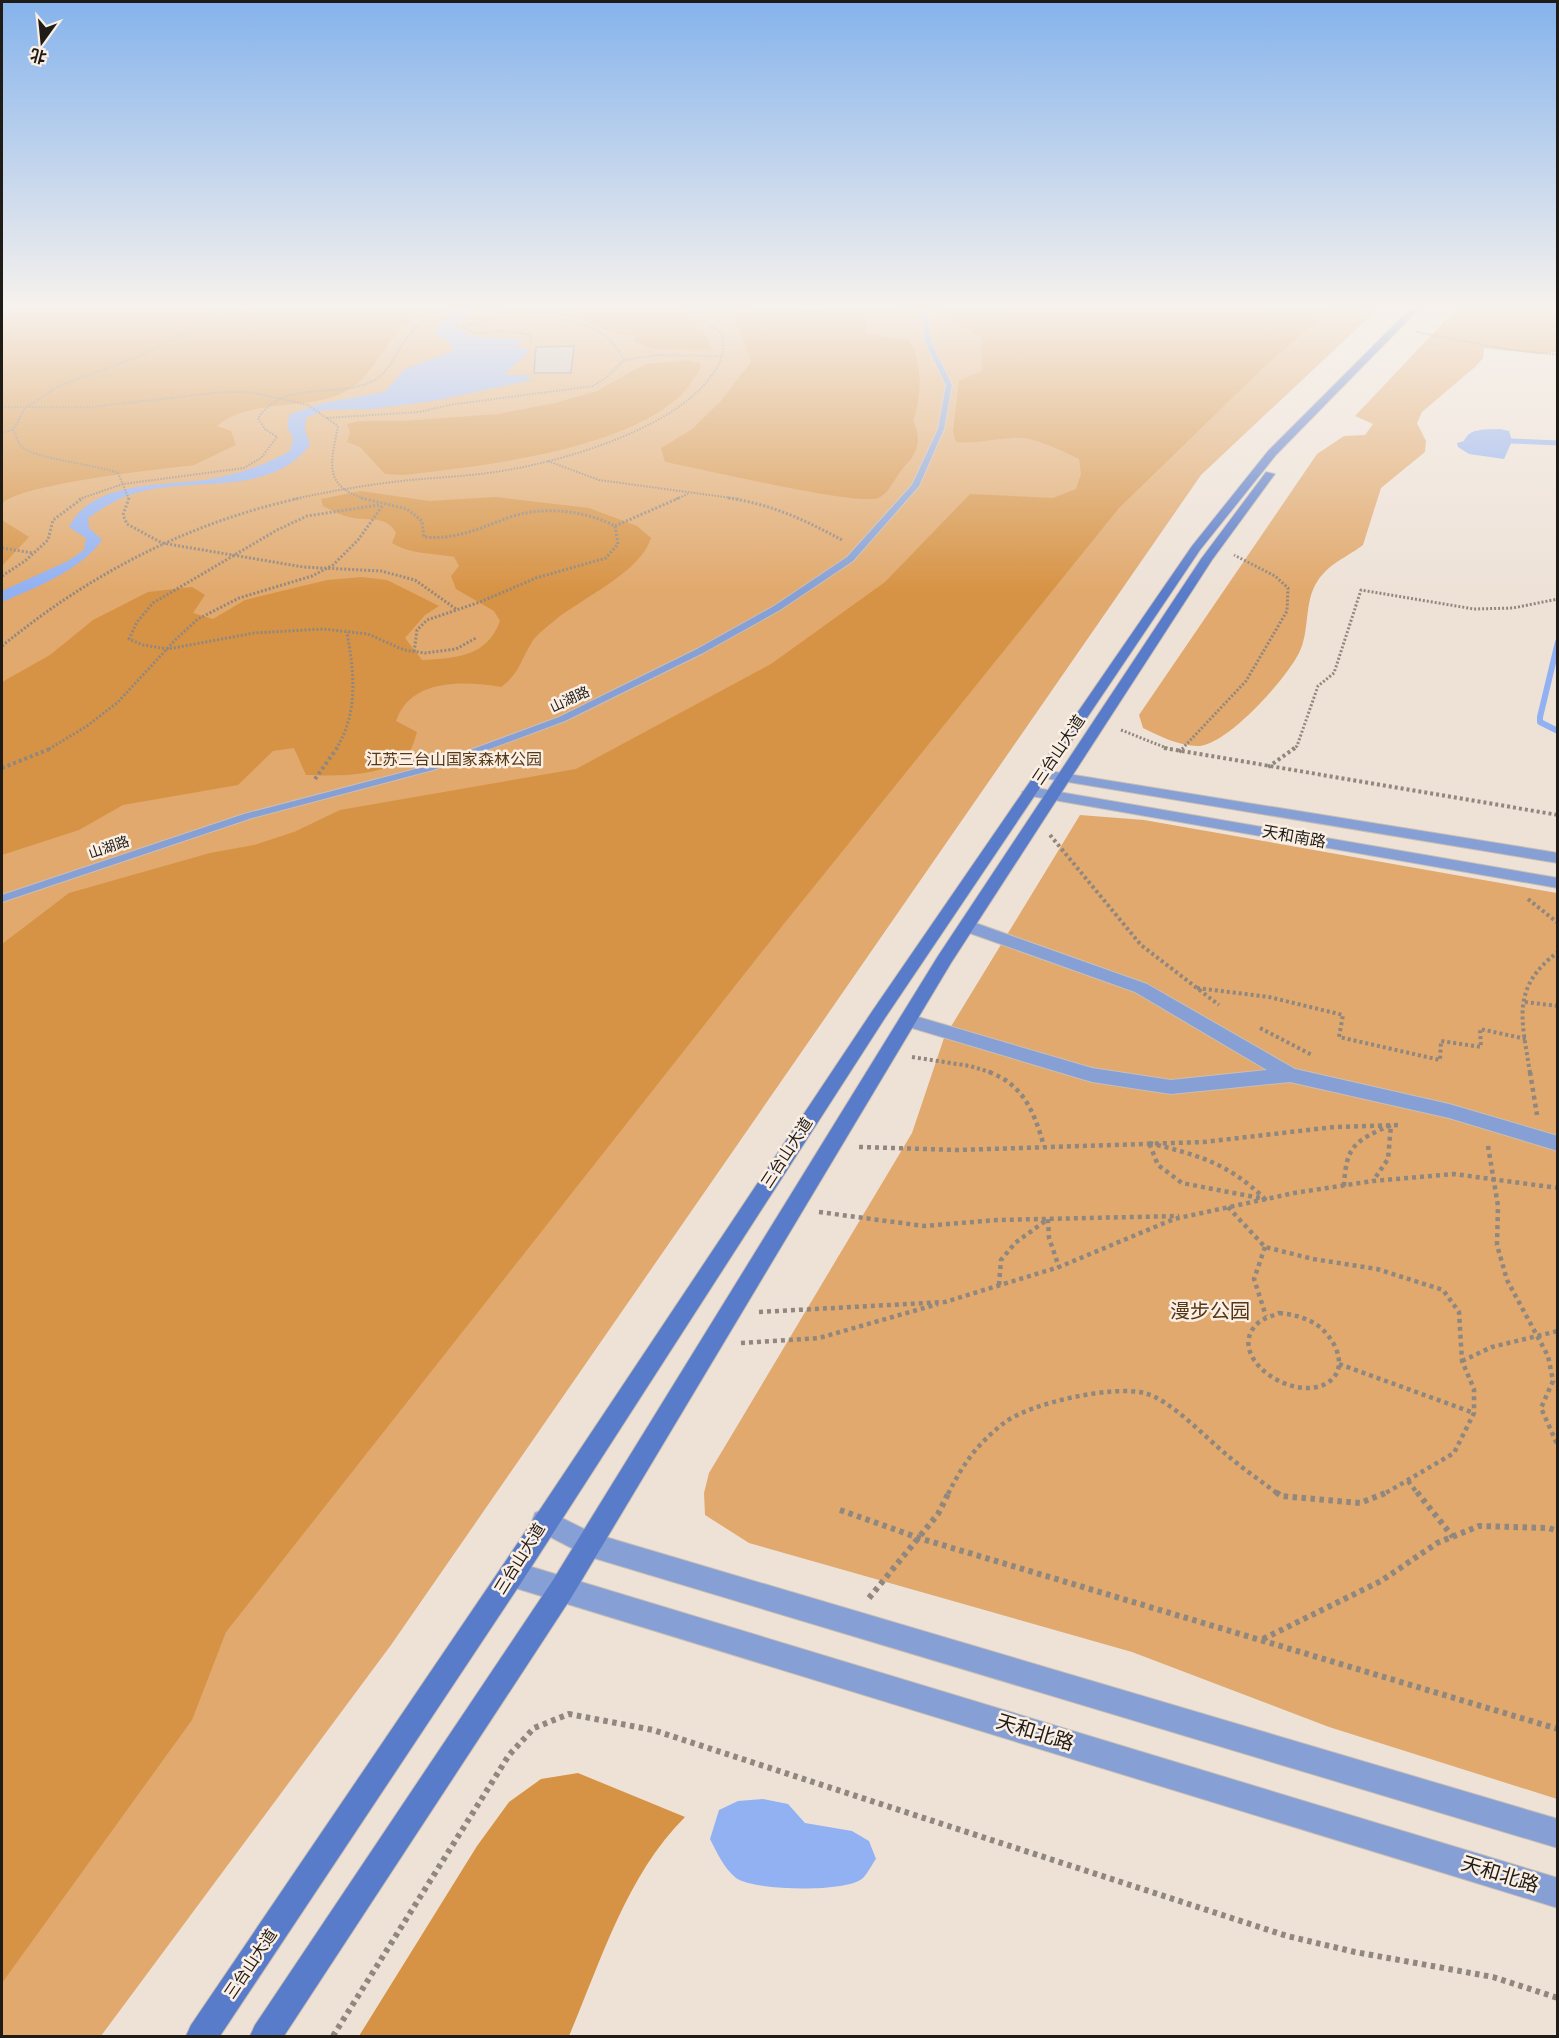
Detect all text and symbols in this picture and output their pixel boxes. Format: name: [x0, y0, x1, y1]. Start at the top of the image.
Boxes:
north arrow: [12, 12, 72, 72]
text: 北: [28, 43, 49, 68]
street label: 山湖路: [547, 682, 593, 718]
street label: 三台山大道: [1028, 711, 1090, 789]
park label: 江苏三台山国家森林公园: [366, 749, 542, 771]
street label: 天和南路: [1261, 821, 1327, 853]
street label: 山湖路: [86, 832, 132, 864]
street label: 三台山大道: [756, 1113, 818, 1193]
park label: 漫步公园: [1170, 1298, 1250, 1326]
street label: 三台山大道: [489, 1519, 551, 1599]
street label: 天和北路: [993, 1708, 1077, 1758]
street label: 天和北路: [1458, 1850, 1542, 1900]
street label: 三台山大道: [220, 1925, 282, 2003]

